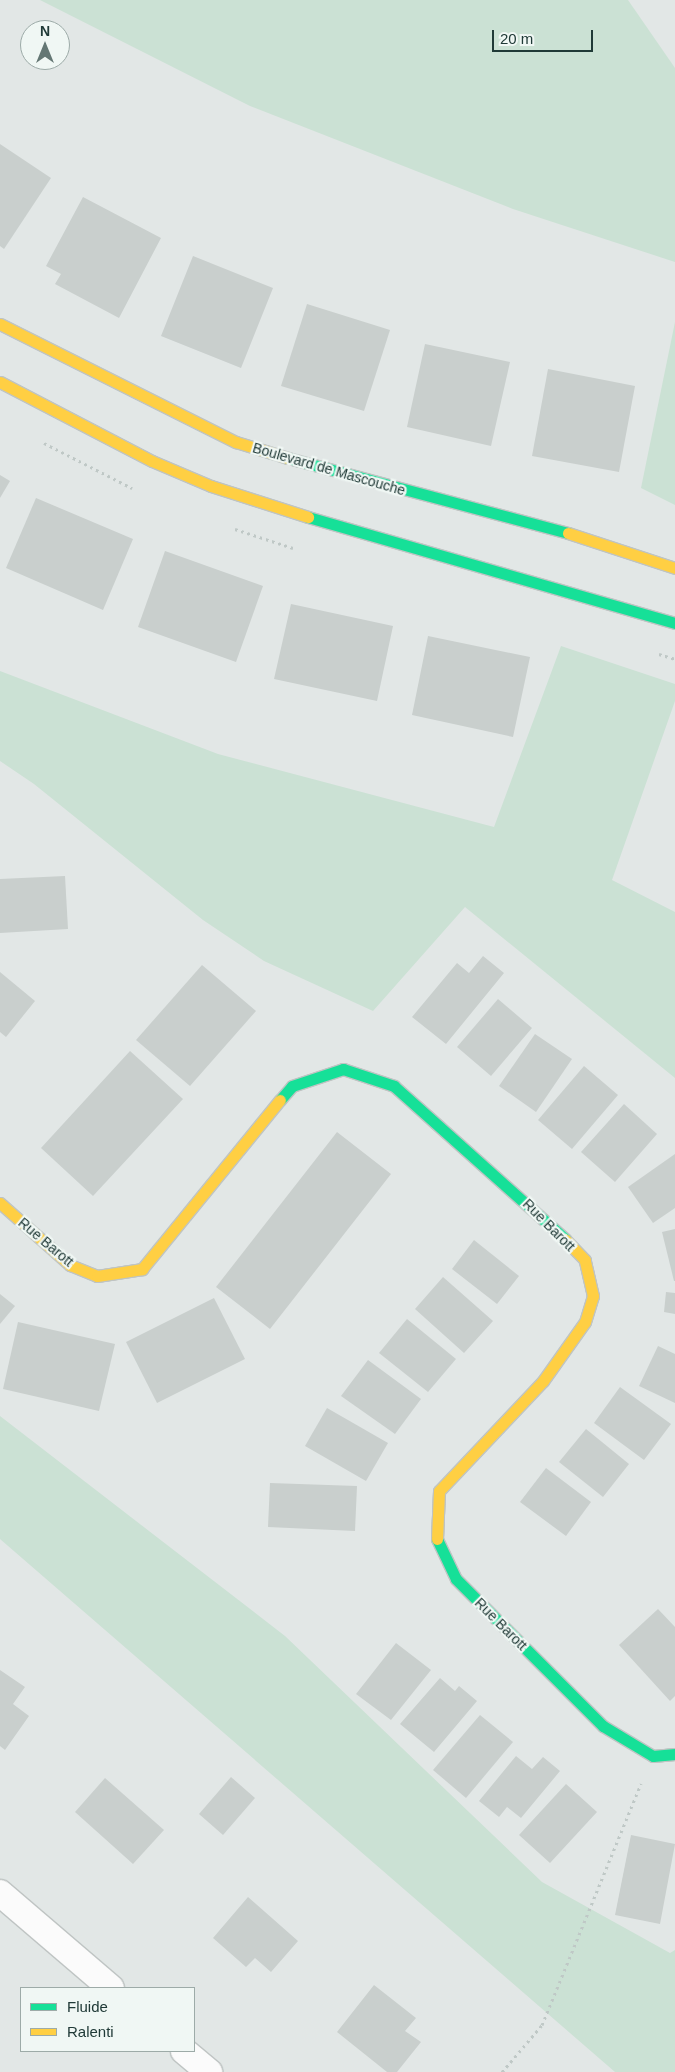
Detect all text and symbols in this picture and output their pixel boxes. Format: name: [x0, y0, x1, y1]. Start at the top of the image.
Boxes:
north arrow: [20, 20, 70, 70]
scale bar: [495, 20, 596, 52]
text: N: [40, 23, 50, 39]
text: 20 m: [500, 30, 533, 47]
street label: Boulevard de Mascouche: [251, 439, 407, 499]
street label: Rue Barott: [519, 1195, 579, 1255]
street label: Rue Barott: [15, 1214, 77, 1270]
street label: Rue Barott: [471, 1594, 531, 1654]
legend: [20, 1987, 195, 2052]
text: Fluide: [67, 1998, 108, 2015]
text: Ralenti: [67, 2023, 114, 2040]

